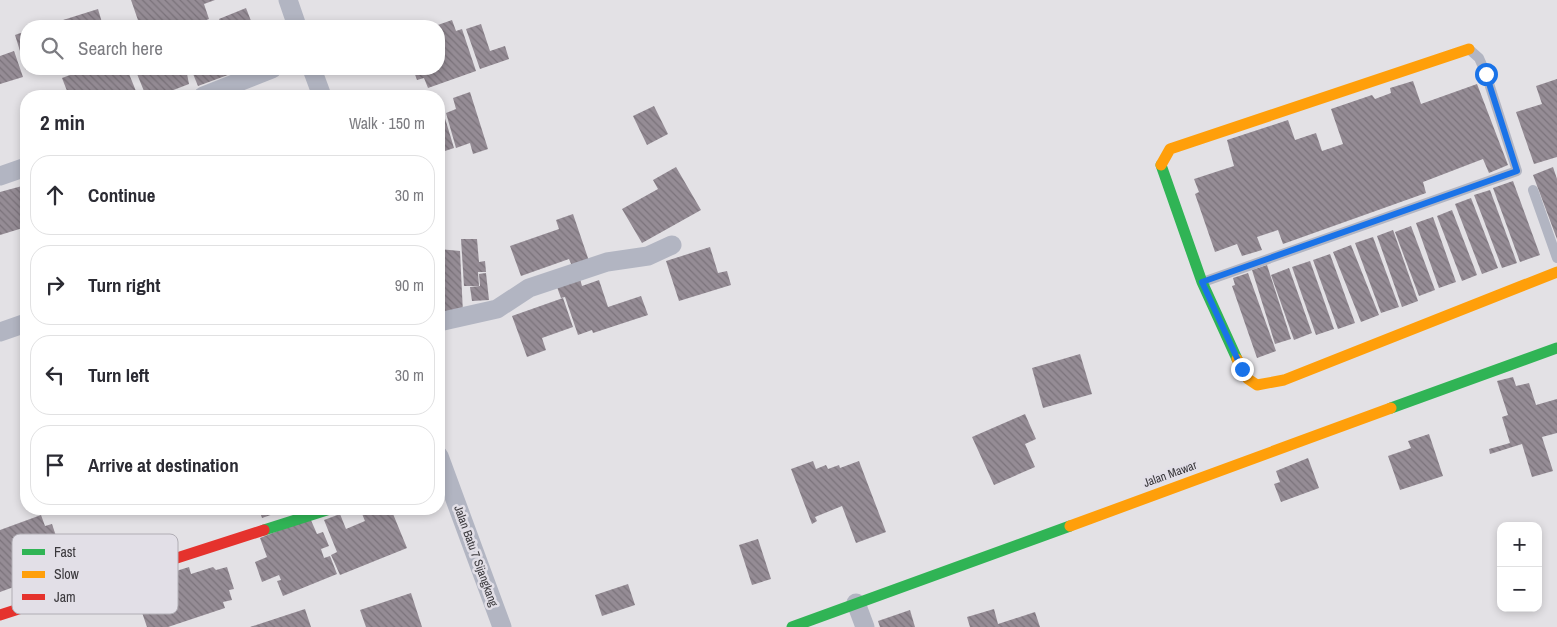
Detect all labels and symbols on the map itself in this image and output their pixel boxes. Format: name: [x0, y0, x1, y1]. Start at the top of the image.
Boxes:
route start: [1475, 63, 1498, 86]
route end: [1231, 358, 1254, 381]
street label: Jalan Mawar: [1141, 457, 1200, 491]
street label: Jalan Batu 7 Sijangkang: [450, 503, 502, 609]
legend: [12, 534, 178, 614]
text: Fast: [54, 543, 76, 561]
text: Slow: [54, 565, 80, 583]
text: Jam: [54, 588, 76, 606]

